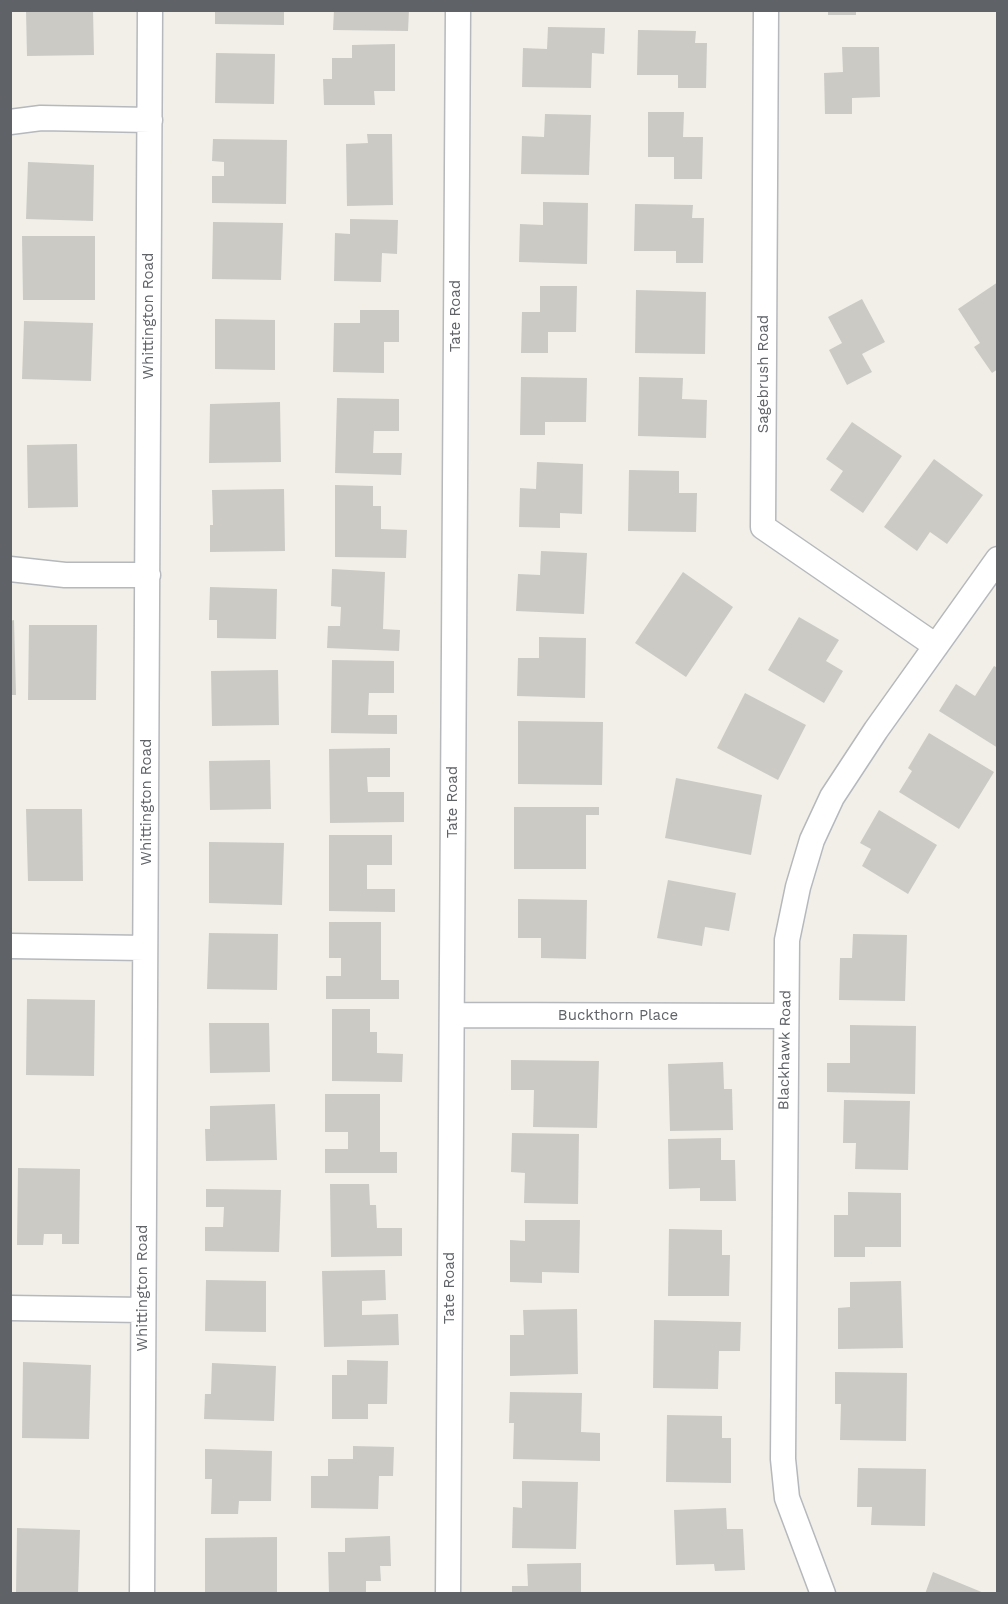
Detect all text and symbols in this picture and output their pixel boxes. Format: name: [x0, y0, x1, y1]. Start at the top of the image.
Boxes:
street label: Whittington Road: [140, 253, 158, 379]
street label: Tate Road: [447, 280, 465, 352]
street label: Sagebrush Road: [755, 315, 773, 433]
street label: Whittington Road: [138, 739, 156, 865]
street label: Tate Road: [444, 766, 462, 838]
street label: Blackhawk Road: [775, 990, 795, 1110]
street label: Buckthorn Place: [558, 1007, 678, 1025]
street label: Whittington Road: [134, 1225, 152, 1351]
street label: Tate Road: [441, 1252, 459, 1324]

